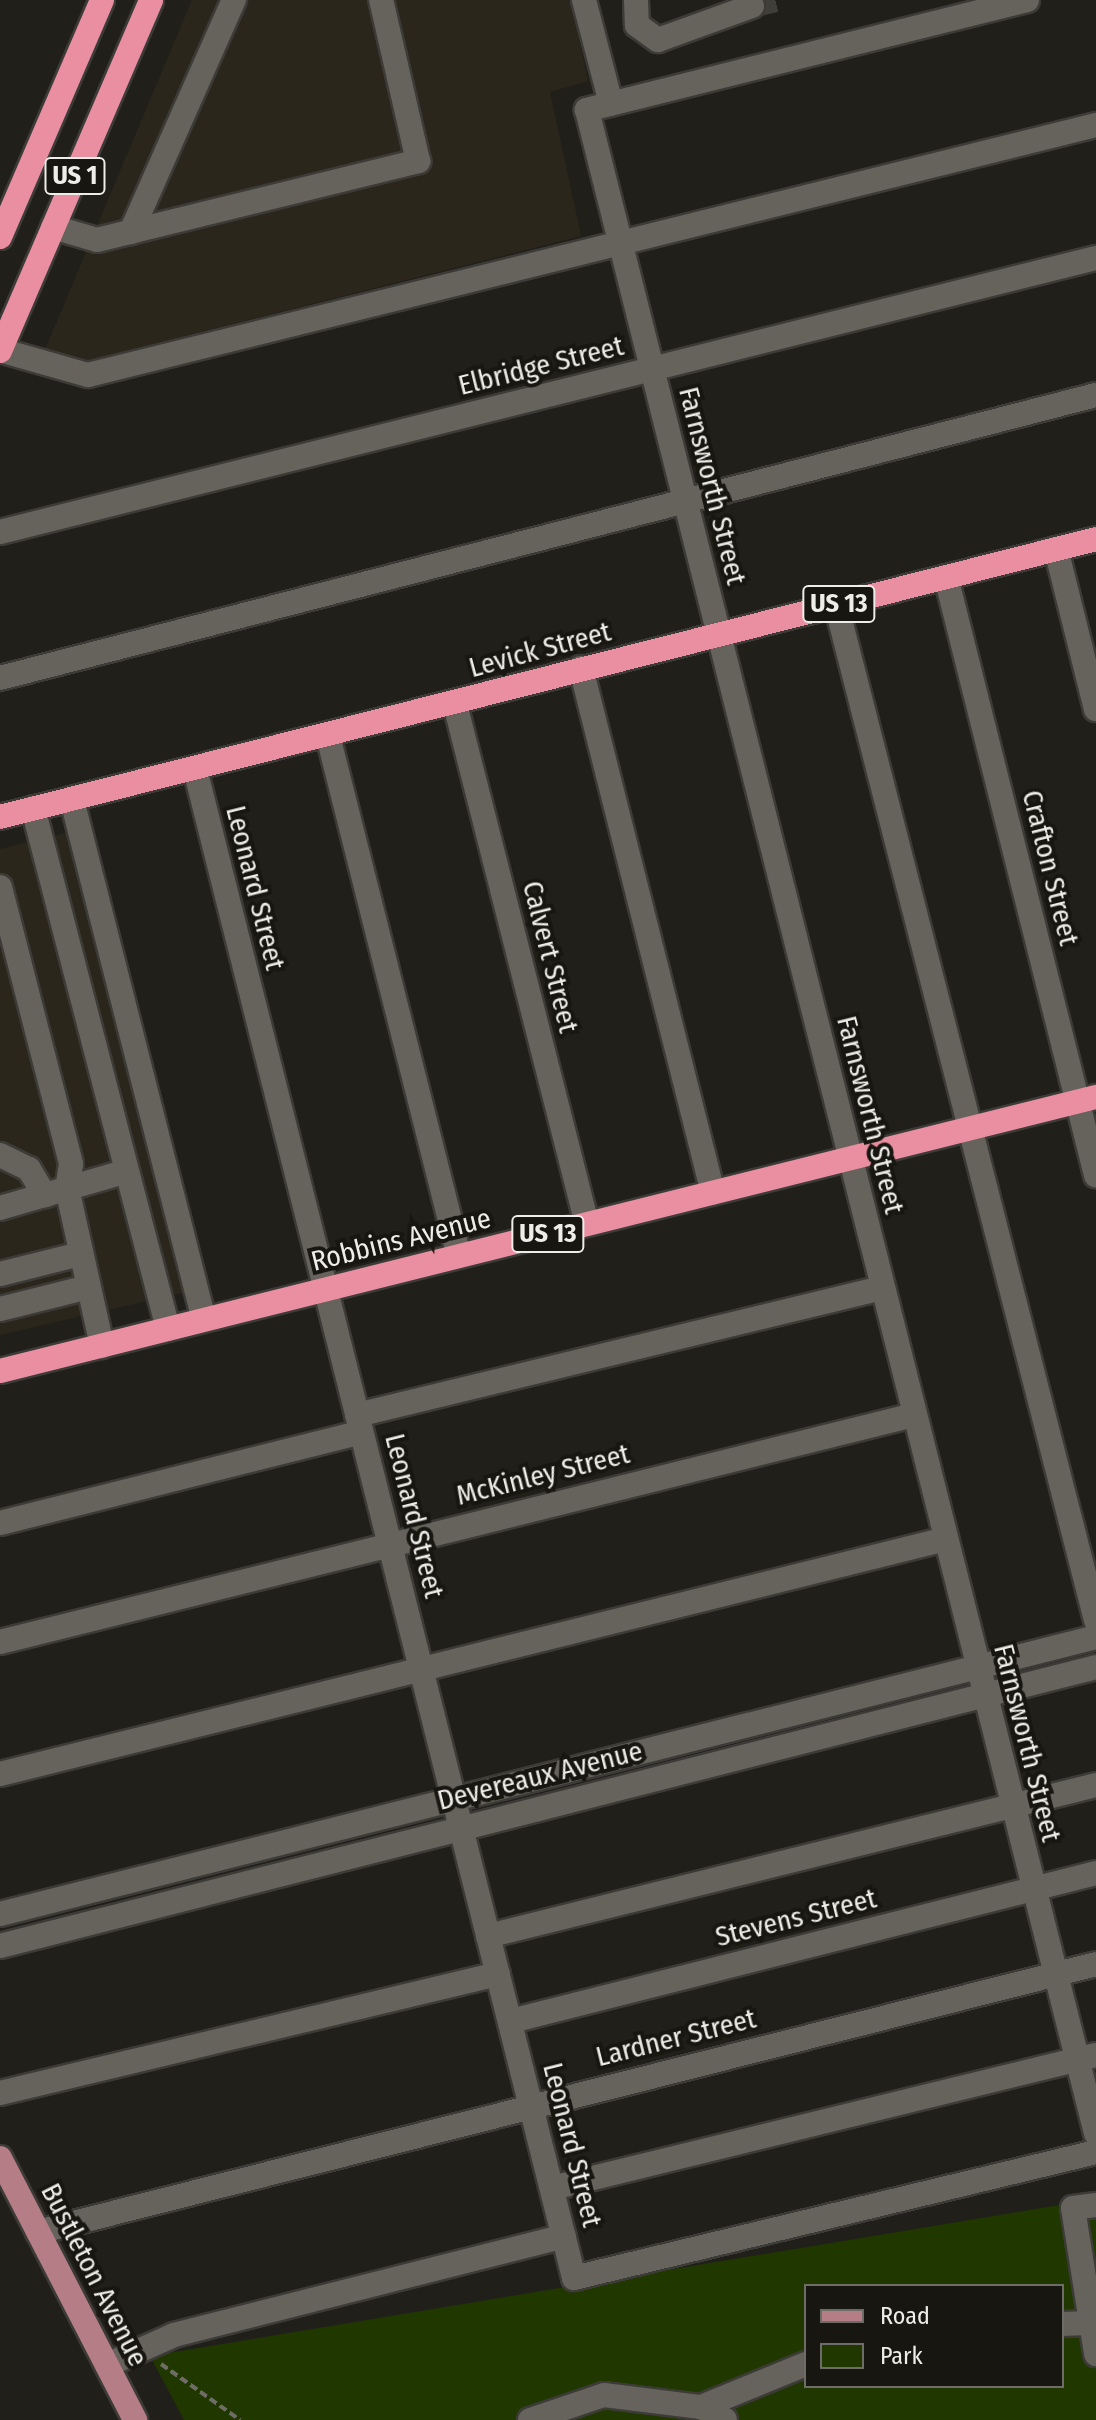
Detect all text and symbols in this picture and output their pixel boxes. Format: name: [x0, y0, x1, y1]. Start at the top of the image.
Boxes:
road number: US 1: [43, 154, 107, 198]
street label: Elbridge Street: [455, 329, 627, 403]
street label: Farnsworth Street: [671, 384, 753, 588]
road number: US 13: [801, 582, 877, 626]
street label: Levick Street: [465, 615, 615, 685]
street label: Crafton Street: [1015, 787, 1085, 949]
street label: Leonard Street: [218, 802, 292, 974]
street label: Calvert Street: [515, 878, 585, 1036]
street label: Farnsworth Street: [829, 1013, 911, 1217]
street label: Robbins Avenue: [308, 1201, 494, 1279]
road number: US 13: [510, 1212, 586, 1256]
street label: Leonard Street: [377, 1430, 451, 1602]
street label: McKinley Street: [453, 1437, 633, 1513]
street label: Farnsworth Street: [986, 1641, 1068, 1845]
street label: Devereaux Avenue: [434, 1734, 646, 1818]
street label: Stevens Street: [712, 1882, 880, 1954]
street label: Lardner Street: [593, 2002, 759, 2074]
street label: Leonard Street: [535, 2059, 609, 2231]
street label: Bustleton Avenue: [33, 2178, 155, 2372]
legend: [804, 2284, 1064, 2388]
text: Road: [880, 2302, 930, 2330]
text: Park: [880, 2342, 923, 2370]

